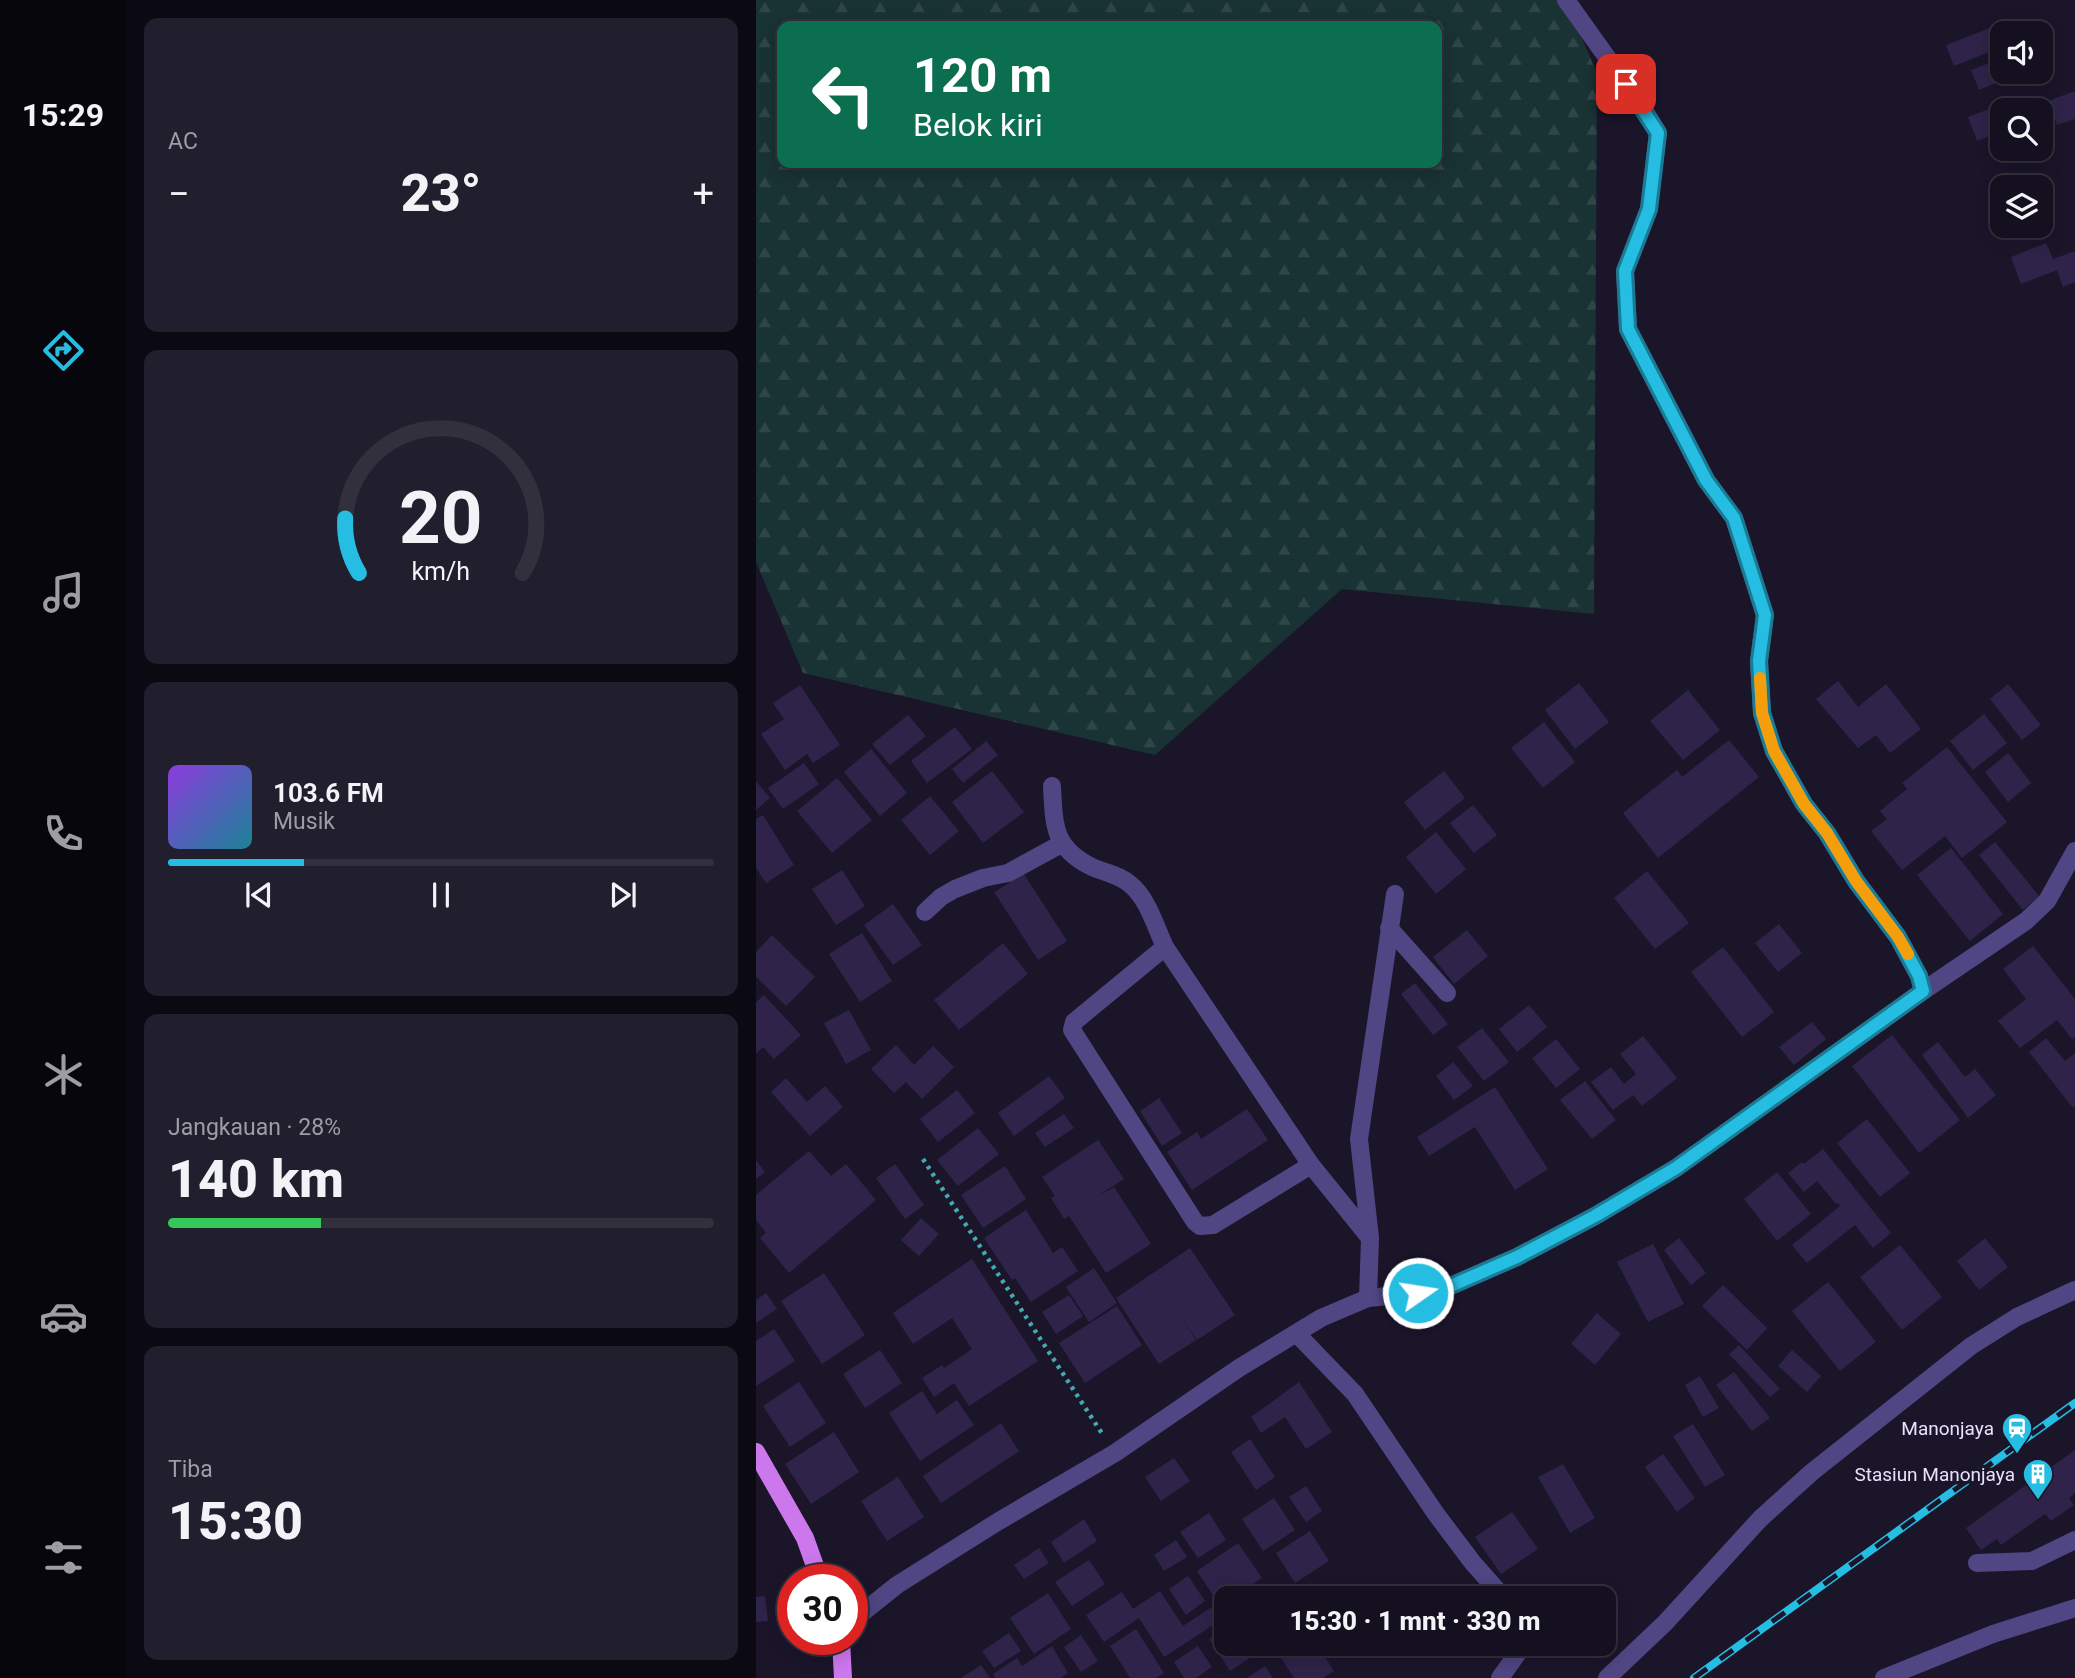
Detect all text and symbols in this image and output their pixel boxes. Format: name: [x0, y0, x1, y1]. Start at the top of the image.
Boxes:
map controls: [1990, 21, 2053, 238]
button: sound: [1990, 21, 2053, 84]
text: 120 m: [913, 47, 1052, 104]
icon: left: [798, 49, 889, 140]
pin: [1596, 54, 1656, 114]
icon: arrive: [1607, 65, 1645, 103]
text: 15:29: [22, 96, 104, 134]
button: search: [1990, 98, 2053, 161]
text: Belok kiri: [913, 106, 1043, 144]
text: AC: [168, 128, 198, 155]
text: 23°: [401, 163, 481, 224]
text: −: [168, 172, 190, 216]
text: +: [692, 172, 714, 216]
button: layers: [1990, 175, 2053, 238]
icon: directions: [39, 326, 88, 375]
text: 20: [399, 475, 483, 561]
text: km/h: [412, 557, 470, 586]
icon: music: [39, 568, 88, 617]
text: 103.6 FM: [273, 778, 384, 808]
text: Musik: [273, 808, 335, 835]
icon: phone: [39, 809, 88, 858]
icon: previous: [240, 876, 278, 914]
icon: pause: [422, 876, 460, 914]
icon: next: [604, 876, 642, 914]
icon: climate: [39, 1050, 88, 1099]
text: Jangkauan · 28%: [168, 1114, 341, 1141]
text: 140 km: [168, 1149, 344, 1210]
position arrow: [1381, 1256, 1455, 1330]
icon: car: [39, 1292, 88, 1341]
station icon: Manonjaya: [2000, 1411, 2034, 1455]
place label: Manonjaya: [1901, 1417, 1994, 1440]
text: Tiba: [168, 1456, 213, 1483]
building icon: Stasiun Manonjaya: [2021, 1457, 2055, 1501]
place label: Stasiun Manonjaya: [1854, 1463, 2015, 1486]
text: 15:30: [168, 1491, 303, 1552]
icon: filters: [39, 1533, 88, 1582]
speed limit sign: 30: [777, 1564, 868, 1655]
text: 15:30 · 1 mnt · 330 m: [1290, 1606, 1540, 1636]

